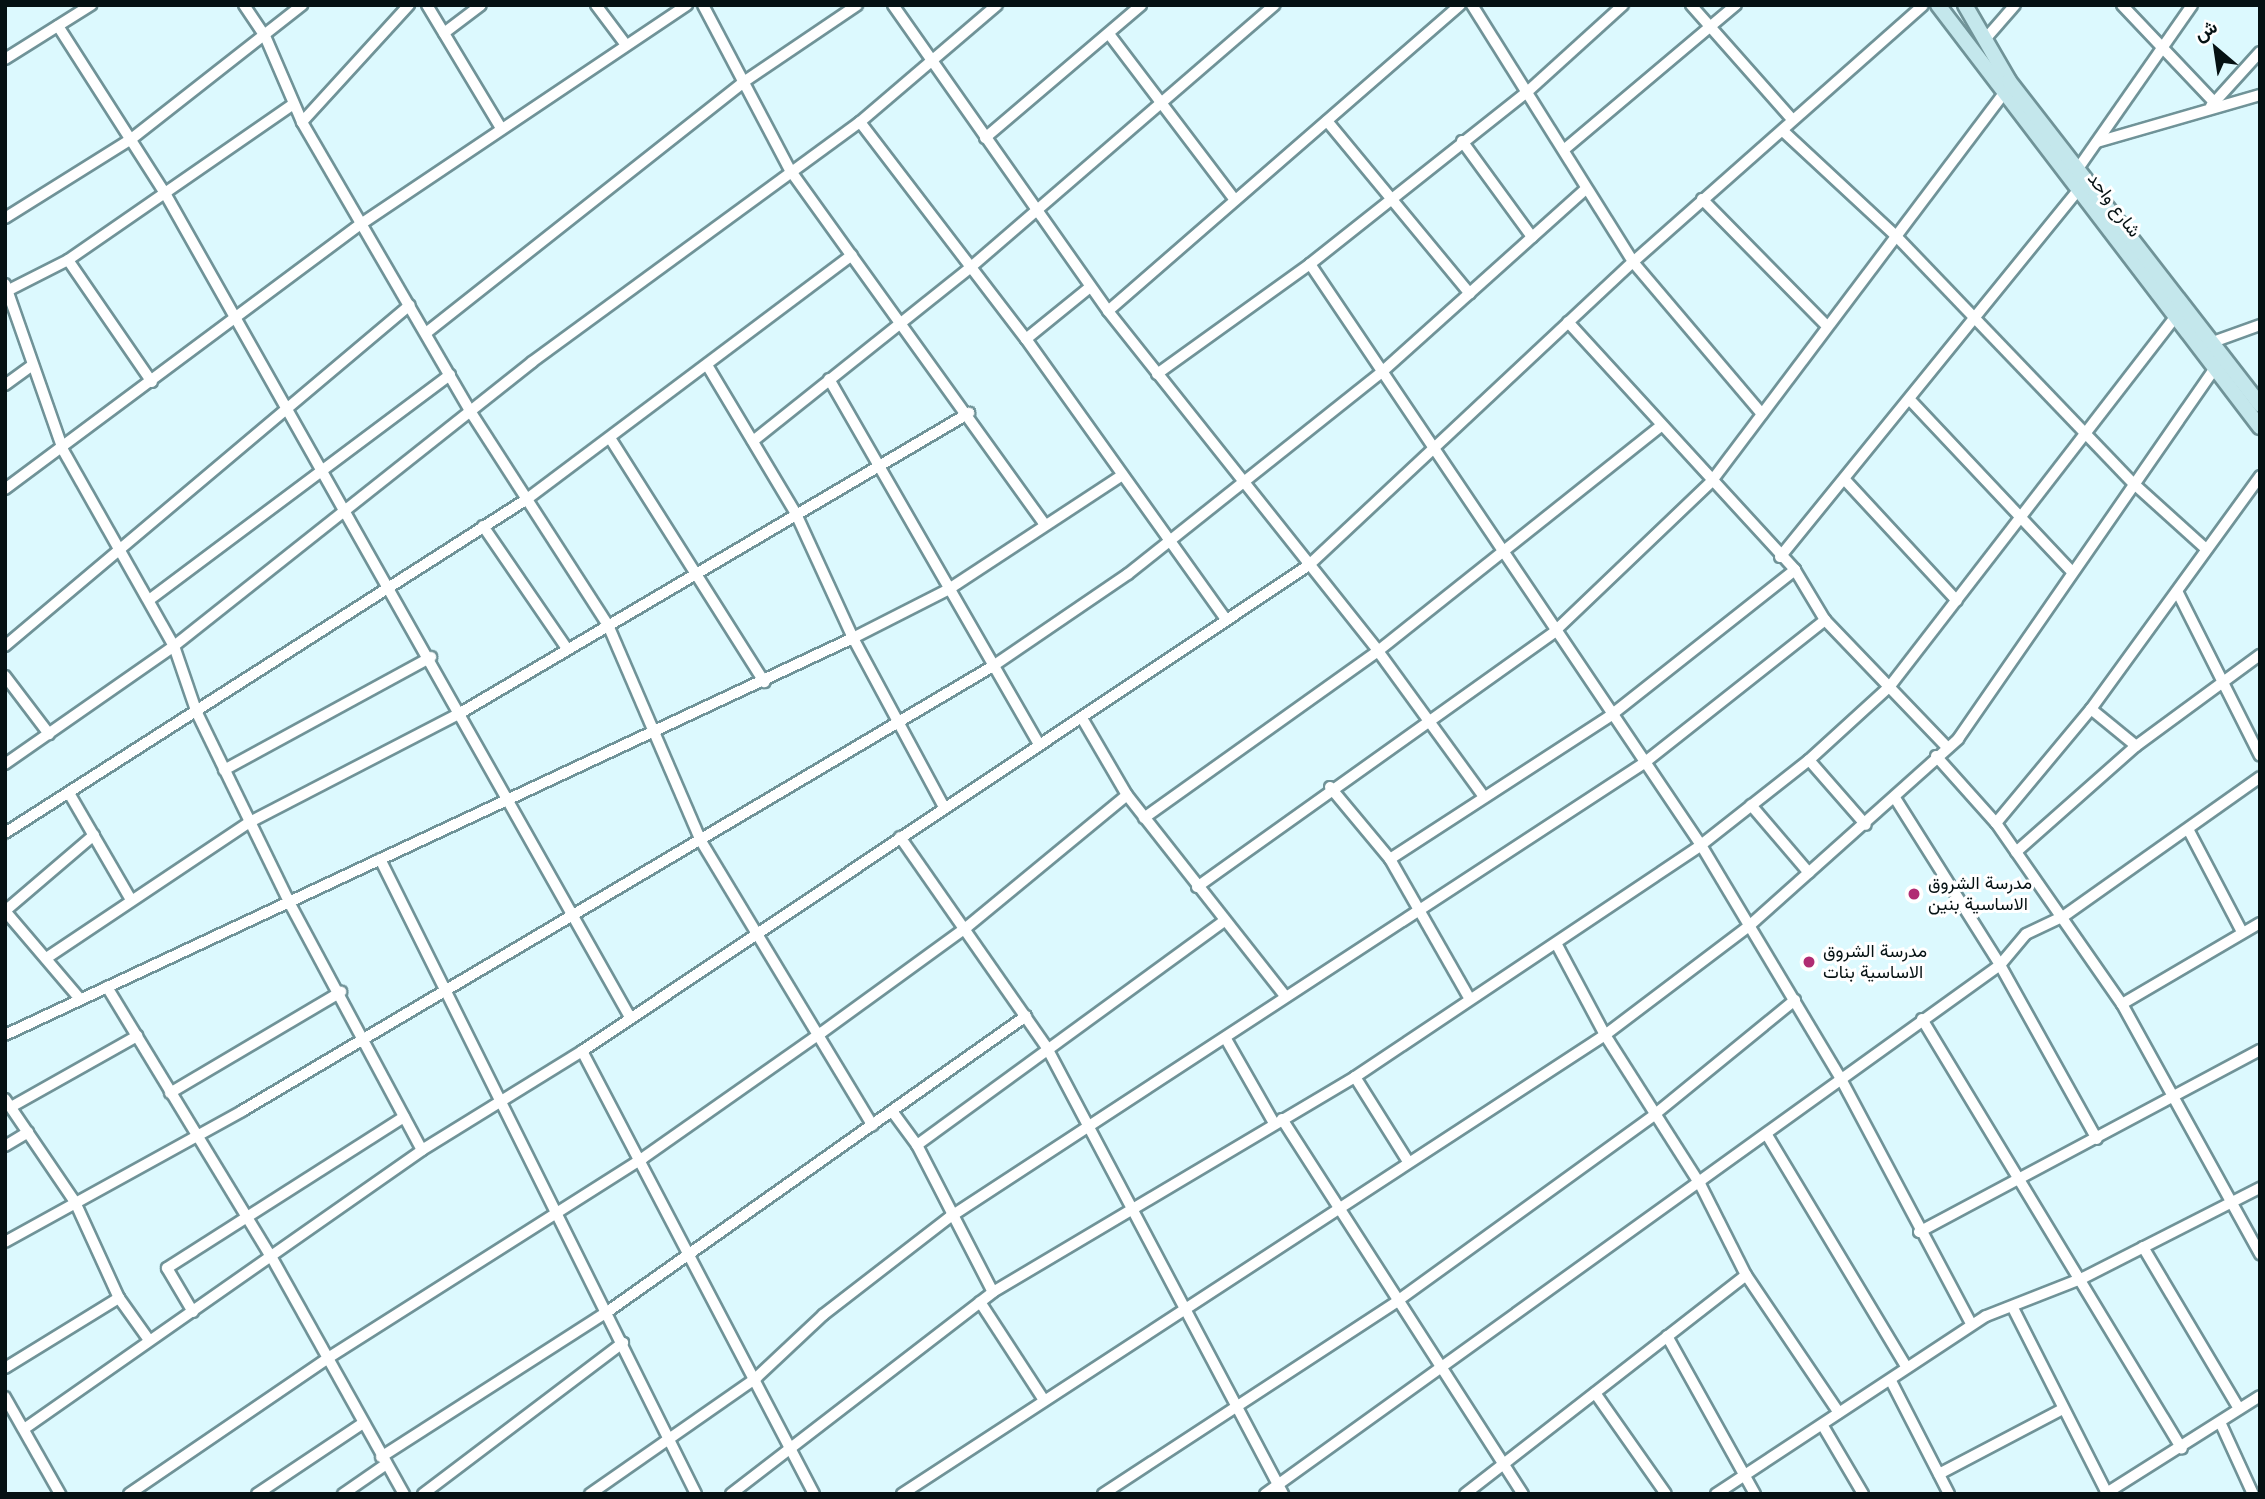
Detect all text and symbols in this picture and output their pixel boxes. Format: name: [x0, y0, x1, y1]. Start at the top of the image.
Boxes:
north arrow: [2181, 14, 2251, 84]
text: ش: [2190, 15, 2221, 46]
street label: شارع واحد: [2083, 169, 2145, 241]
place label: مدرسة الشروق الاساسية بنين: [1928, 873, 2032, 916]
marker: مدرسة الشروق الاساسية بنين: [1906, 886, 1922, 902]
place label: مدرسة الشروق الاساسية بنات: [1823, 941, 1927, 984]
marker: مدرسة الشروق الاساسية بنات: [1801, 954, 1817, 970]

